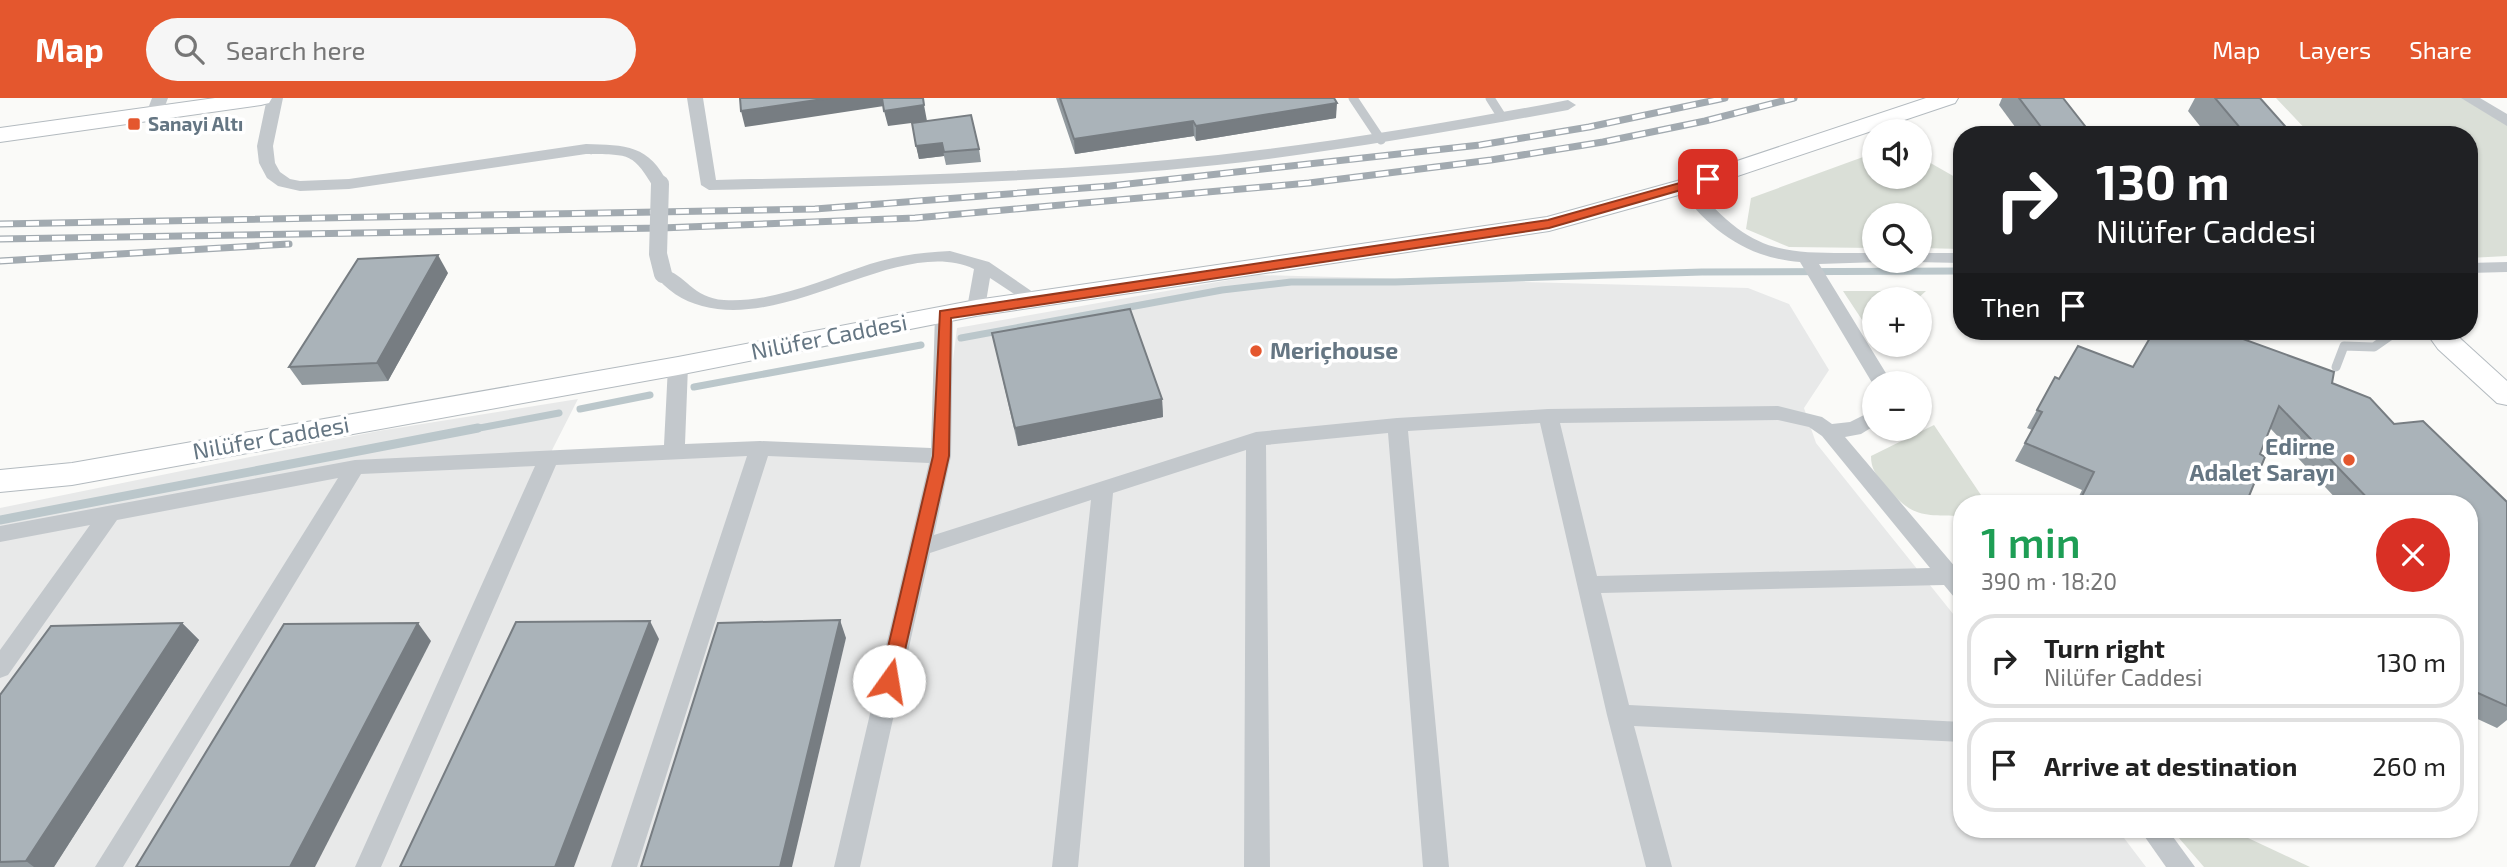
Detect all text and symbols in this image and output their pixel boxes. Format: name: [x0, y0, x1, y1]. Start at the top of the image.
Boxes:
search box: [146, 18, 636, 81]
text: Map: [35, 29, 104, 69]
icon: search: [170, 30, 208, 68]
text: Search here: [226, 34, 365, 65]
text: Map: [2212, 35, 2260, 64]
text: Layers: [2298, 35, 2371, 64]
text: Share: [2409, 35, 2472, 64]
place label: Sanayi Altı: [148, 112, 243, 136]
marker: Sanayi Altı: [126, 116, 142, 132]
map controls: [1862, 119, 1932, 441]
button: sound: [1862, 119, 1932, 189]
pin: [1678, 149, 1738, 209]
text: 130 m: [2096, 151, 2230, 210]
icon: right: [1981, 154, 2072, 245]
icon: arrive: [1689, 160, 1727, 198]
button: search: [1862, 203, 1932, 273]
text: Nilüfer Caddesi: [2096, 211, 2316, 249]
button: +: [1862, 287, 1932, 357]
icon: arrive: [2054, 287, 2092, 325]
text: Then: [1981, 291, 2040, 322]
street label: Nilüfer Caddesi: [748, 307, 909, 365]
place label: Meriçhouse: [1270, 336, 1398, 365]
marker: Meriçhouse: [1248, 343, 1264, 359]
button: −: [1862, 371, 1932, 441]
street label: Nilüfer Caddesi: [190, 409, 351, 465]
place label: Edirne Adalet Sarayı: [2189, 432, 2335, 486]
marker: Edirne Adalet Sarayı: [2341, 452, 2357, 468]
text: 1 min: [1981, 516, 2081, 566]
button: close: [2376, 518, 2450, 592]
text: 390 m · 18:20: [1981, 567, 2117, 595]
text: Turn right: [2044, 632, 2165, 663]
icon: right: [1985, 642, 2023, 680]
position arrow: [852, 644, 926, 718]
text: 130 m: [2377, 646, 2446, 677]
text: Nilüfer Caddesi: [2044, 663, 2202, 691]
icon: arrive: [1985, 746, 2023, 784]
text: Arrive at destination: [2044, 750, 2297, 781]
text: 260 m: [2372, 750, 2446, 781]

